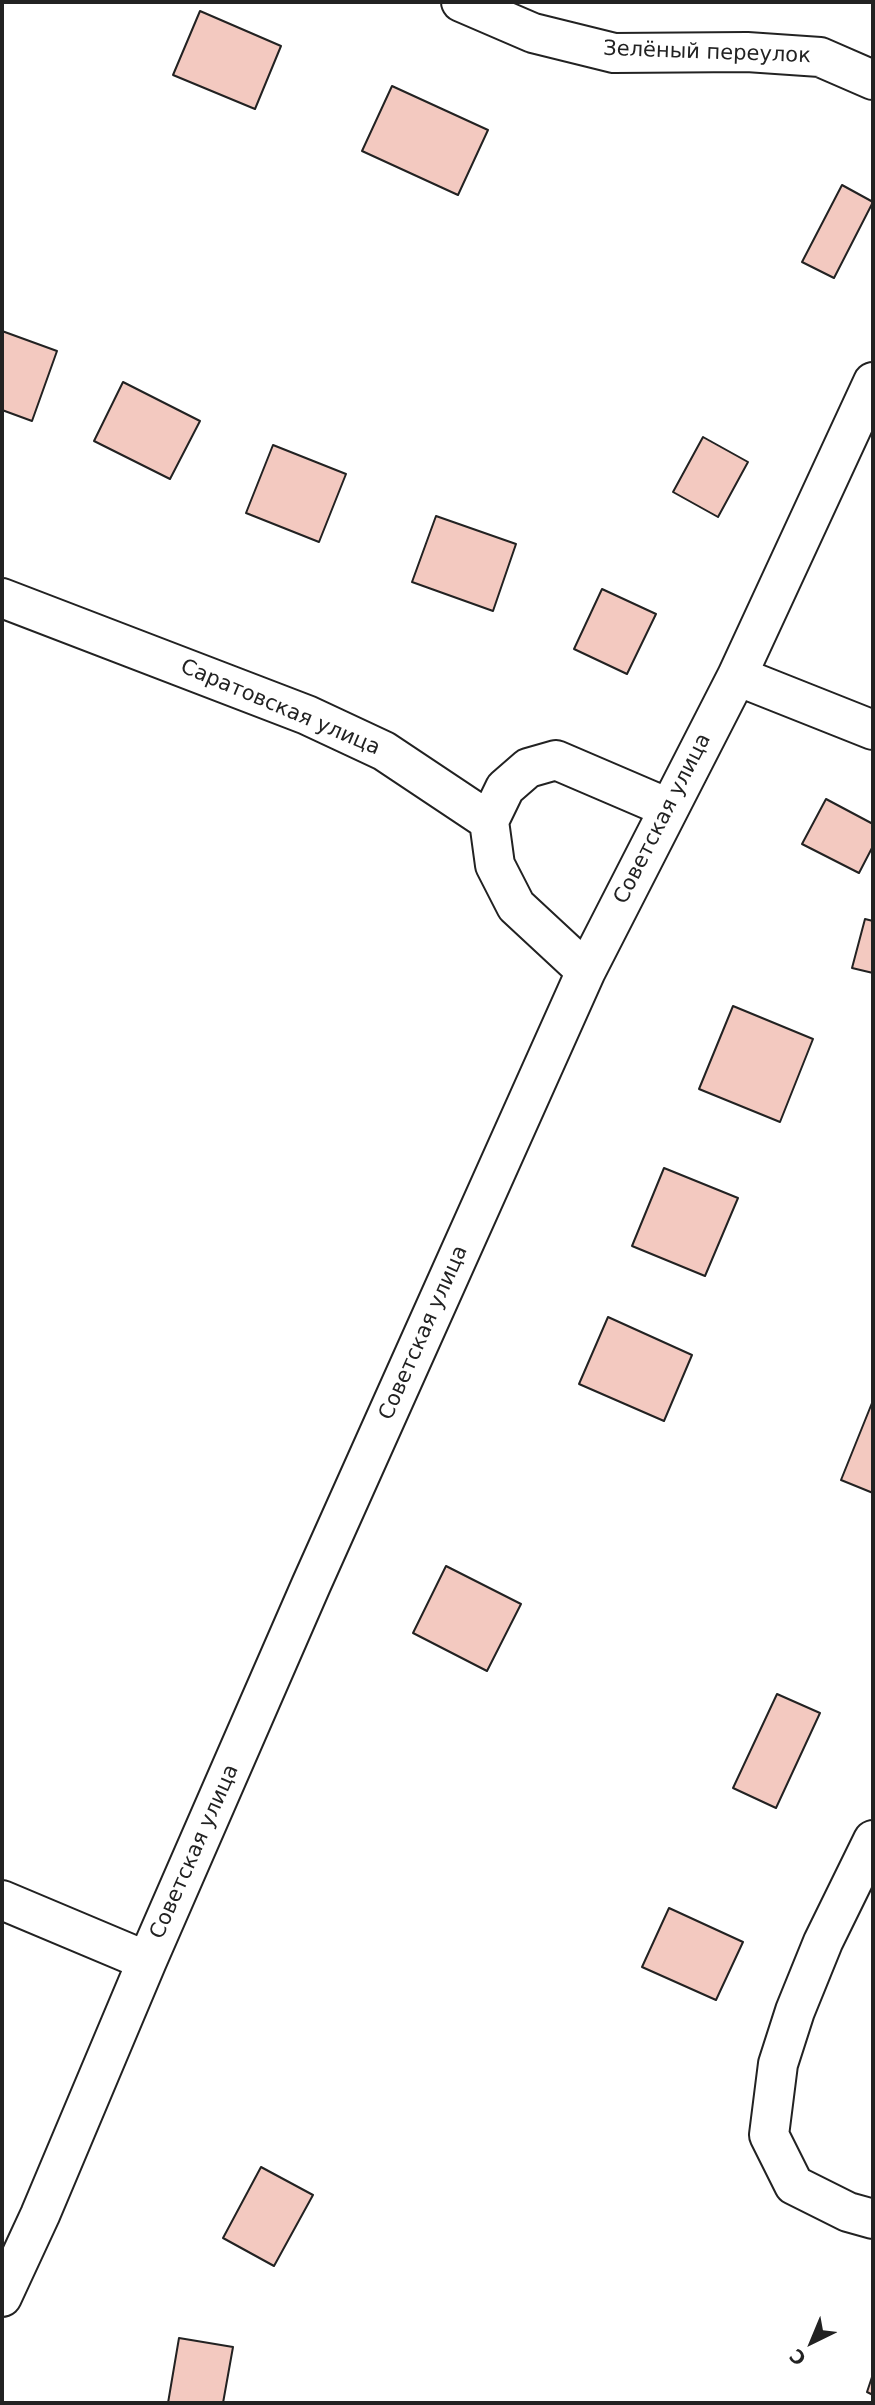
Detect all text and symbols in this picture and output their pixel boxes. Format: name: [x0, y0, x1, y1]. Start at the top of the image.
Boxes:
street label: Зелёный переулок: [603, 37, 811, 69]
street label: Саратовская улица: [176, 655, 384, 761]
street label: Советская улица: [609, 729, 717, 909]
street label: Советская улица: [374, 1242, 474, 1424]
street label: Советская улица: [145, 1761, 245, 1943]
north arrow: [777, 2307, 847, 2377]
text: С: [785, 2345, 810, 2370]

